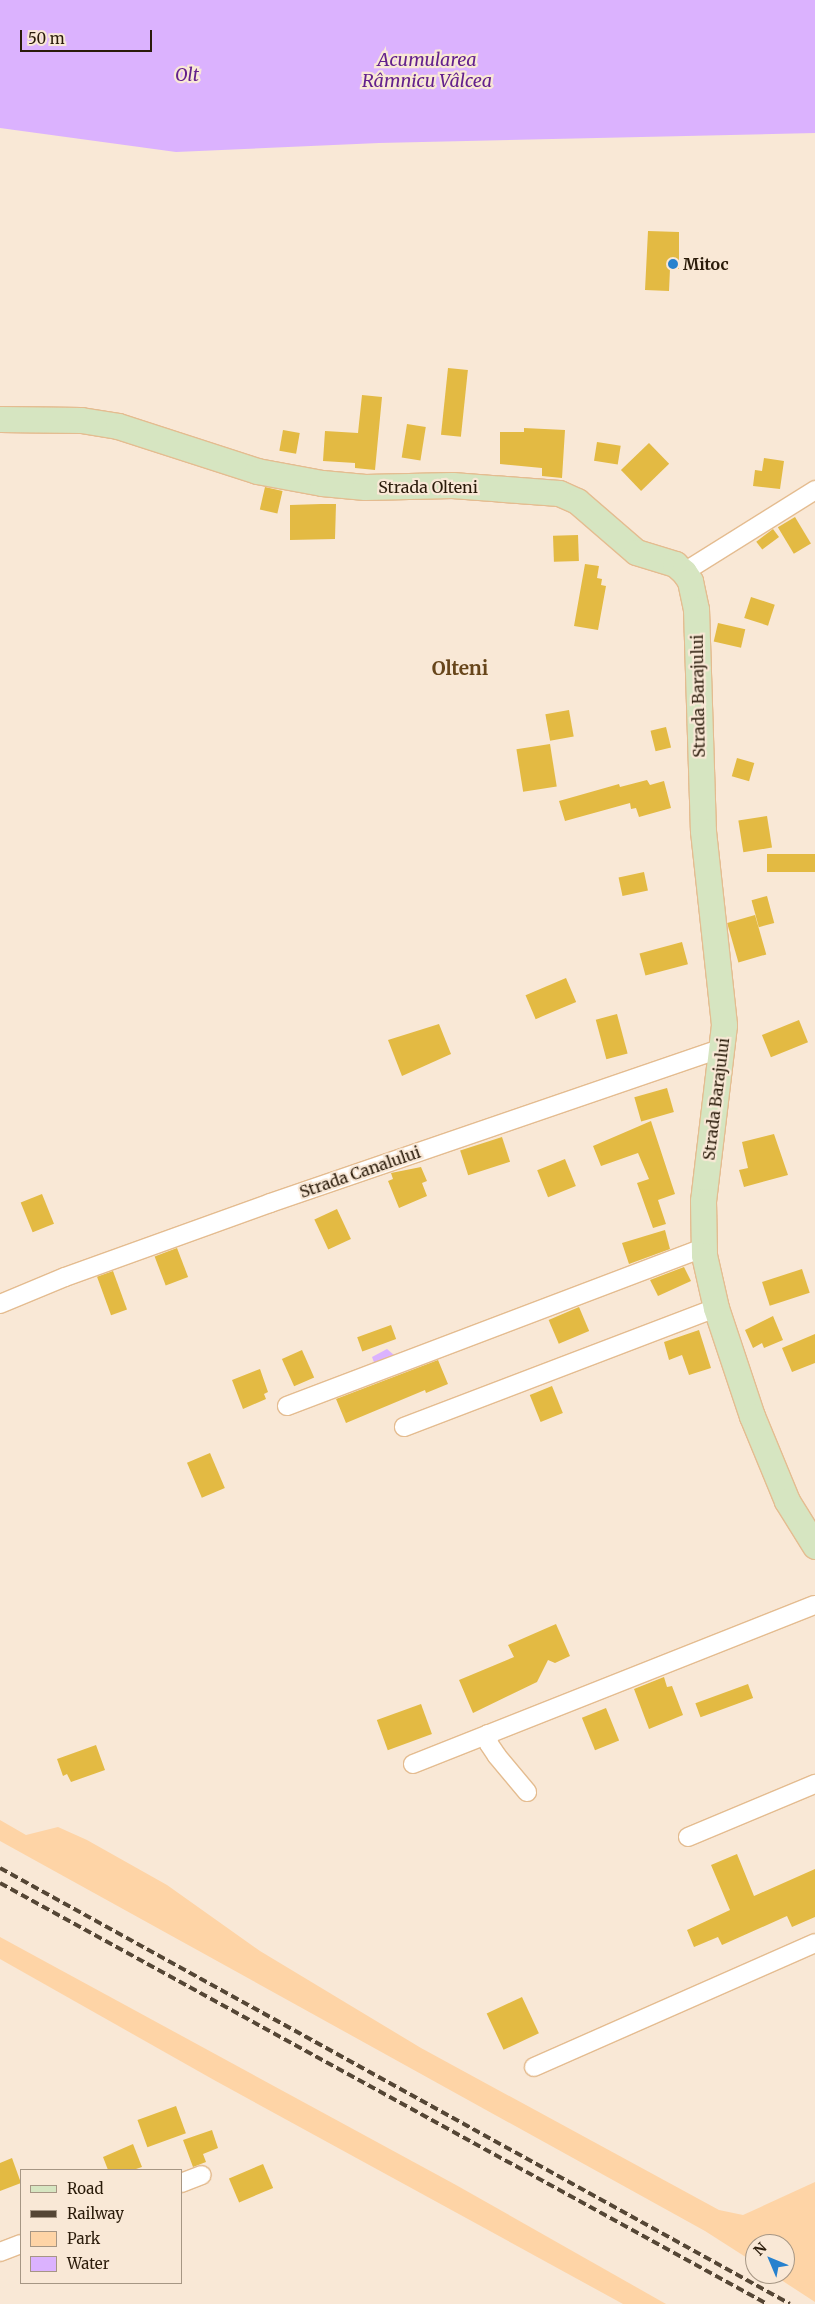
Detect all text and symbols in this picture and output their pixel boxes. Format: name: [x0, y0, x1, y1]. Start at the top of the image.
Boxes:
scale bar: [22, 20, 155, 52]
text: 50 m: [28, 29, 65, 48]
water label: Acumularea Râmnicu Vâlcea: [362, 50, 492, 92]
water label: Olt: [175, 64, 199, 86]
place label: Mitoc: [683, 254, 729, 274]
marker: Mitoc: [667, 258, 679, 270]
street label: Strada Olteni: [378, 477, 478, 497]
street label: Strada Barajului: [687, 634, 709, 758]
district label: Olteni: [432, 658, 488, 680]
street label: Strada Barajului: [699, 1037, 733, 1161]
street label: Strada Canalului: [297, 1142, 423, 1202]
legend: [20, 2169, 182, 2284]
text: Road: [67, 2179, 103, 2198]
text: Railway: [67, 2204, 124, 2223]
text: Park: [67, 2229, 100, 2248]
north arrow: [745, 2234, 795, 2284]
text: N: [750, 2239, 770, 2259]
text: Water: [67, 2254, 109, 2273]

